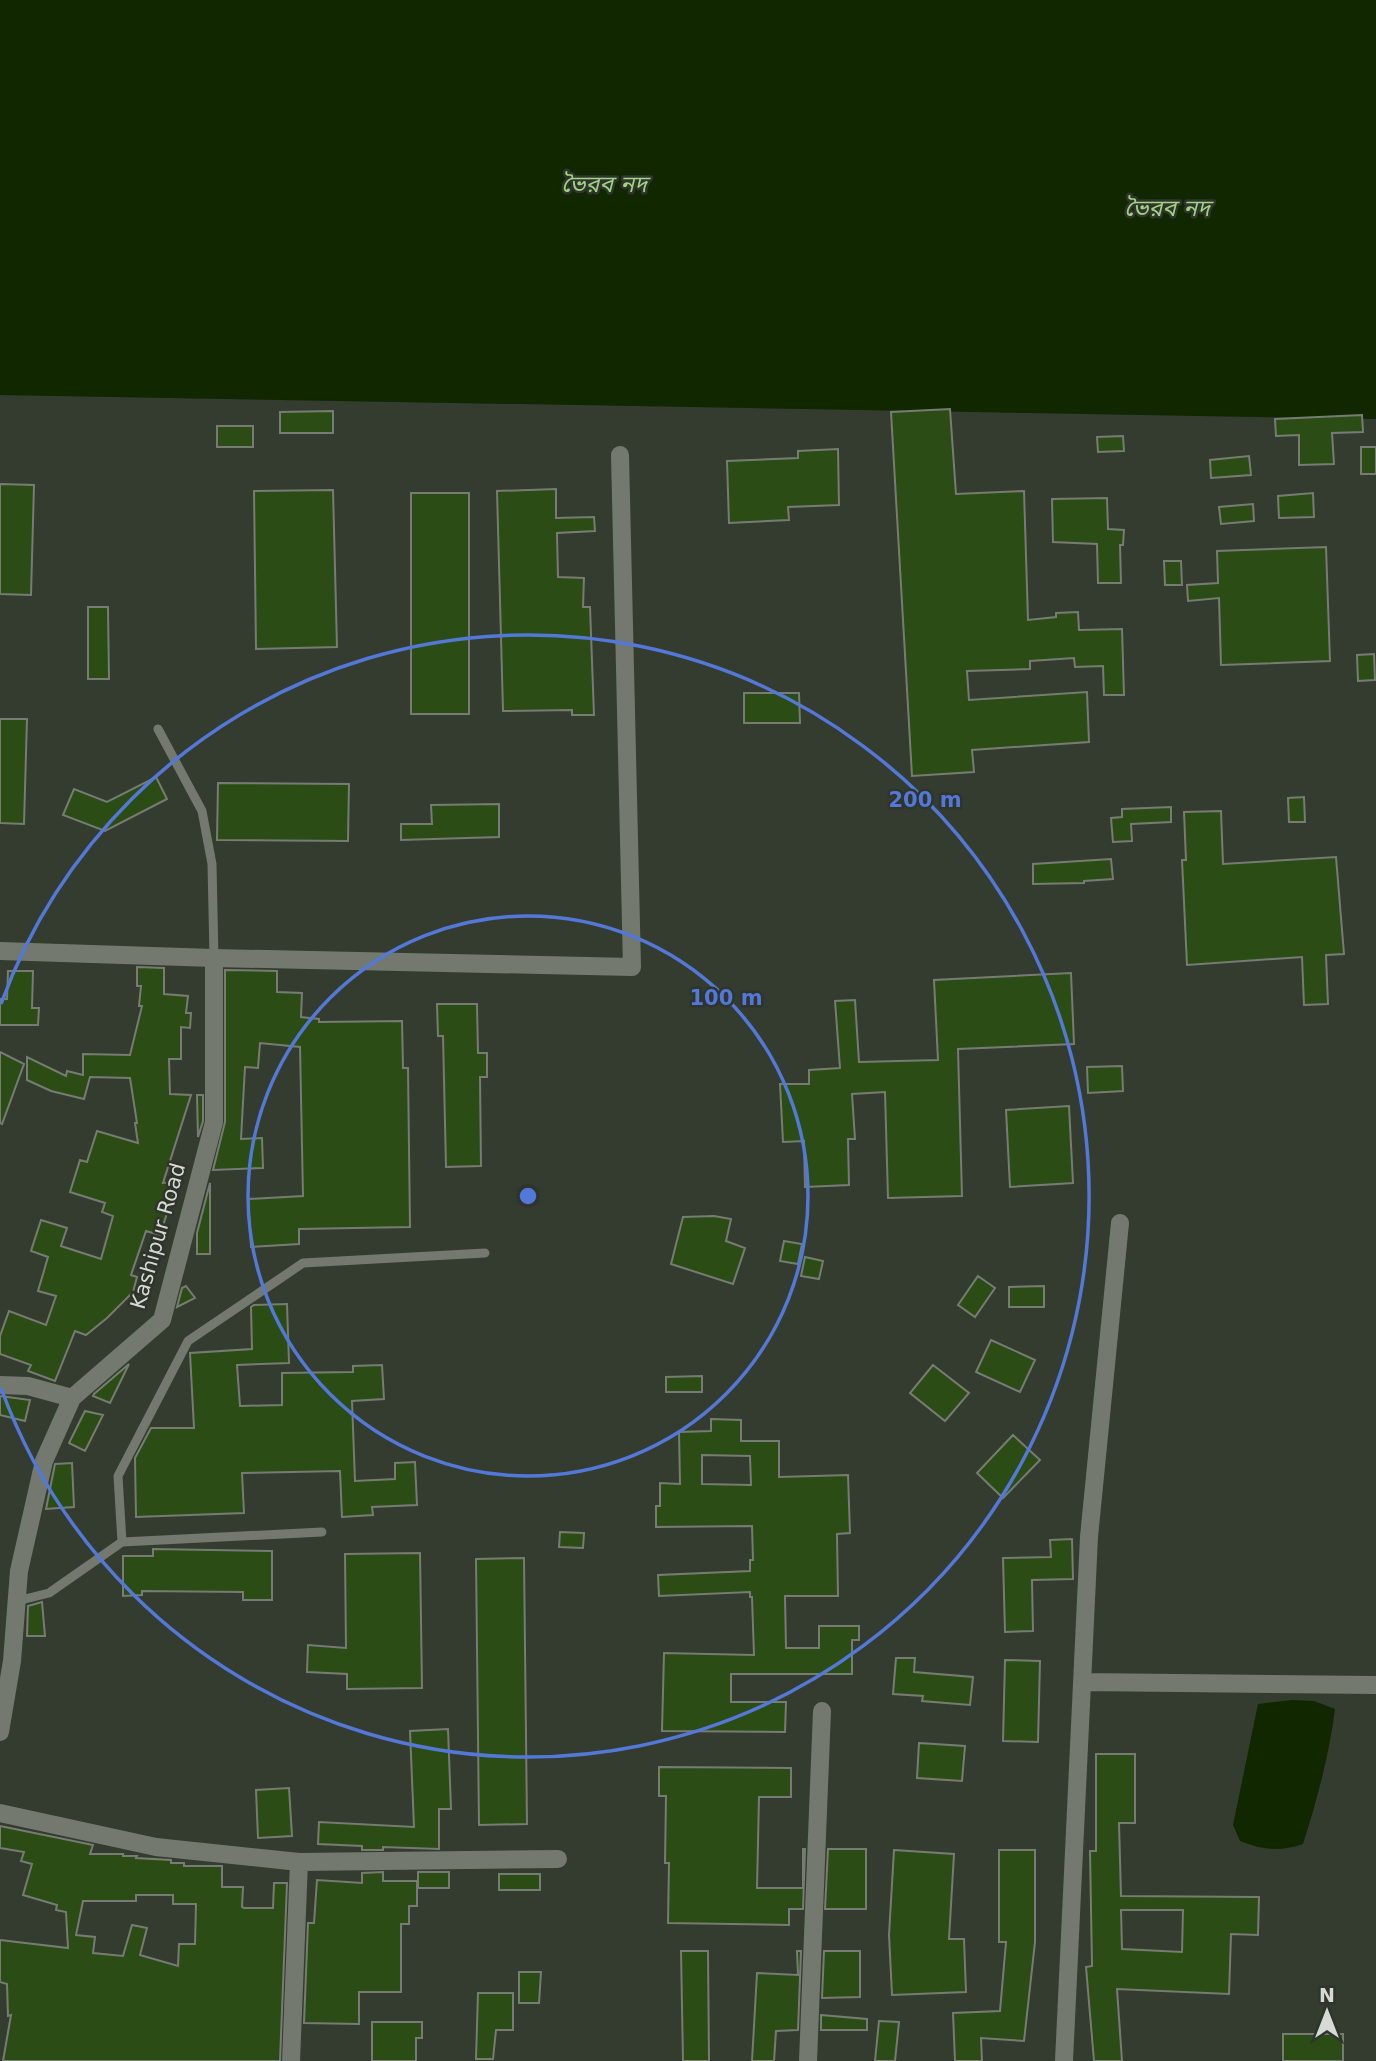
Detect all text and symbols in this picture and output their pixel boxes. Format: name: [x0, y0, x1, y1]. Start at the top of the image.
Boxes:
water label: ভৈরব নদ: [561, 171, 651, 197]
water label: ভৈরব নদ: [1124, 195, 1214, 221]
text: 200 m: [888, 788, 962, 812]
text: 100 m: [689, 986, 763, 1010]
street label: Kashipur Road: [126, 1160, 190, 1312]
centre of rings: [516, 1184, 540, 1208]
north arrow: [1292, 1977, 1362, 2047]
text: N: [1319, 1984, 1335, 2006]

